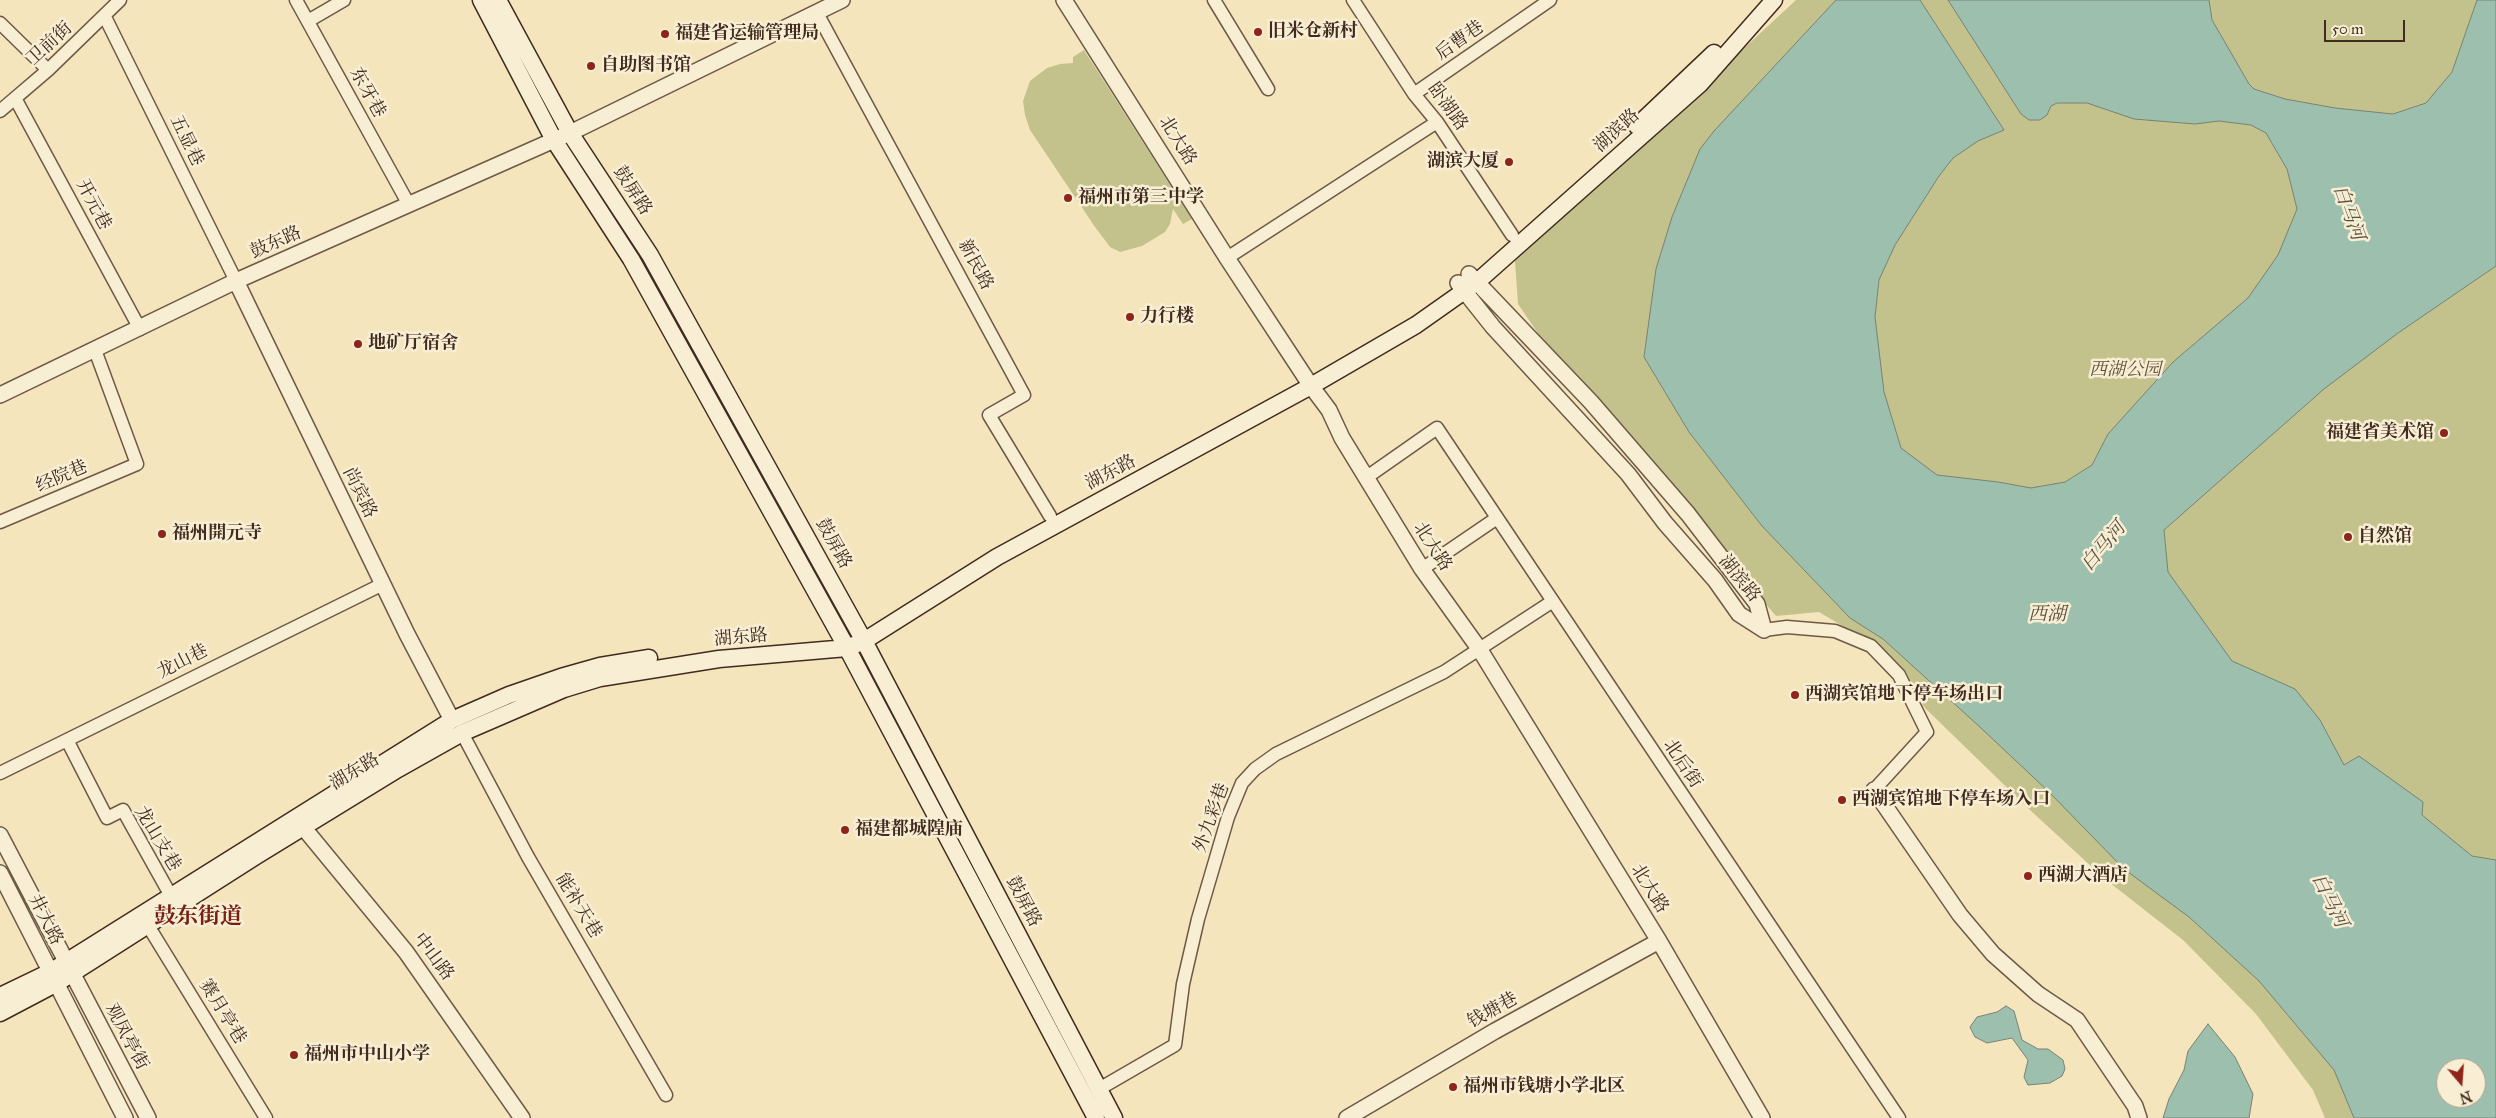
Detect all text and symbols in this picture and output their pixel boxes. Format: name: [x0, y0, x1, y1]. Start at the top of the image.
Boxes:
scale bar: [2326, 10, 2407, 42]
street label: 后曹巷: [1432, 17, 1488, 65]
street label: 卫前街: [23, 18, 77, 70]
text: 50 m: [2332, 20, 2364, 38]
place label: 旧米仓新村: [1268, 21, 1358, 43]
place label: 福建省运输管理局: [675, 23, 819, 45]
marker: 旧米仓新村: [1252, 26, 1264, 38]
marker: 福建省运输管理局: [659, 28, 671, 40]
place label: 自助图书馆: [601, 55, 691, 77]
marker: 自助图书馆: [585, 60, 597, 72]
street label: 东牙巷: [344, 64, 390, 122]
street label: 卧湖路: [1422, 79, 1472, 135]
street label: 湖滨路: [1590, 105, 1644, 157]
street label: 五显巷: [164, 112, 208, 170]
street label: 北大路: [1154, 112, 1200, 170]
place label: 湖滨大厦: [1427, 151, 1499, 173]
marker: 湖滨大厦: [1503, 156, 1515, 168]
street label: 鼓屏路: [608, 162, 656, 220]
street label: 开元巷: [71, 176, 115, 234]
water label: 白马河: [2328, 182, 2368, 244]
place label: 福州市第三中学: [1078, 187, 1204, 209]
marker: 福州市第三中学: [1062, 192, 1074, 204]
street label: 鼓东路: [247, 222, 305, 264]
street label: 新民路: [953, 236, 997, 294]
place label: 力行楼: [1140, 306, 1194, 328]
marker: 力行楼: [1124, 311, 1136, 323]
place label: 地矿厅宿舍: [368, 333, 458, 355]
marker: 地矿厅宿舍: [352, 338, 364, 350]
park label: 西湖公园: [2089, 360, 2161, 382]
place label: 福建省美术馆: [2326, 422, 2434, 444]
marker: 福建省美术馆: [2438, 427, 2450, 439]
street label: 湖东路: [1082, 451, 1140, 495]
street label: 经院巷: [33, 457, 91, 497]
street label: 尚宾路: [337, 464, 381, 522]
street label: 鼓屏路: [810, 515, 856, 573]
street label: 北大路: [1408, 518, 1456, 576]
water label: 白马河: [2077, 518, 2131, 576]
place label: 福州開元寺: [172, 523, 262, 545]
place label: 自然馆: [2358, 526, 2412, 548]
marker: 福州開元寺: [156, 528, 168, 540]
marker: 自然馆: [2342, 531, 2354, 543]
street label: 湖滨路: [1714, 551, 1764, 607]
water label: 西湖: [2028, 604, 2066, 626]
street label: 湖东路: [713, 625, 769, 651]
street label: 龙山巷: [154, 640, 212, 684]
place label: 西湖宾馆地下停车场出口: [1805, 684, 2003, 706]
marker: 西湖宾馆地下停车场出口: [1789, 689, 1801, 701]
street label: 北后街: [1658, 736, 1706, 792]
street label: 湖东路: [326, 749, 384, 795]
street label: 外九彩巷: [1190, 780, 1234, 856]
place label: 西湖宾馆地下停车场入口: [1852, 789, 2050, 811]
marker: 西湖宾馆地下停车场入口: [1836, 794, 1848, 806]
street label: 龙山支巷: [129, 803, 185, 875]
place label: 福建都城隍庙: [855, 819, 963, 841]
marker: 福建都城隍庙: [839, 824, 851, 836]
street label: 北大路: [1626, 860, 1672, 918]
place label: 西湖大酒店: [2038, 865, 2128, 887]
street label: 能补天巷: [550, 870, 606, 942]
marker: 西湖大酒店: [2022, 870, 2034, 882]
water label: 白马河: [2306, 870, 2352, 932]
street label: 鼓屏路: [1001, 873, 1045, 931]
street label: 井大路: [23, 891, 67, 949]
district label: 鼓东街道: [154, 905, 242, 931]
street label: 中山路: [408, 929, 458, 985]
street label: 赛月亭巷: [194, 976, 250, 1048]
street label: 钱塘巷: [1464, 988, 1522, 1034]
street label: 观凤亭街: [100, 1000, 152, 1074]
place label: 福州市中山小学: [304, 1044, 430, 1066]
marker: 福州市中山小学: [288, 1049, 300, 1061]
north arrow: [2436, 1058, 2486, 1108]
place label: 福州市钱塘小学北区: [1463, 1076, 1625, 1098]
marker: 福州市钱塘小学北区: [1447, 1081, 1459, 1093]
text: N: [2457, 1087, 2474, 1107]

